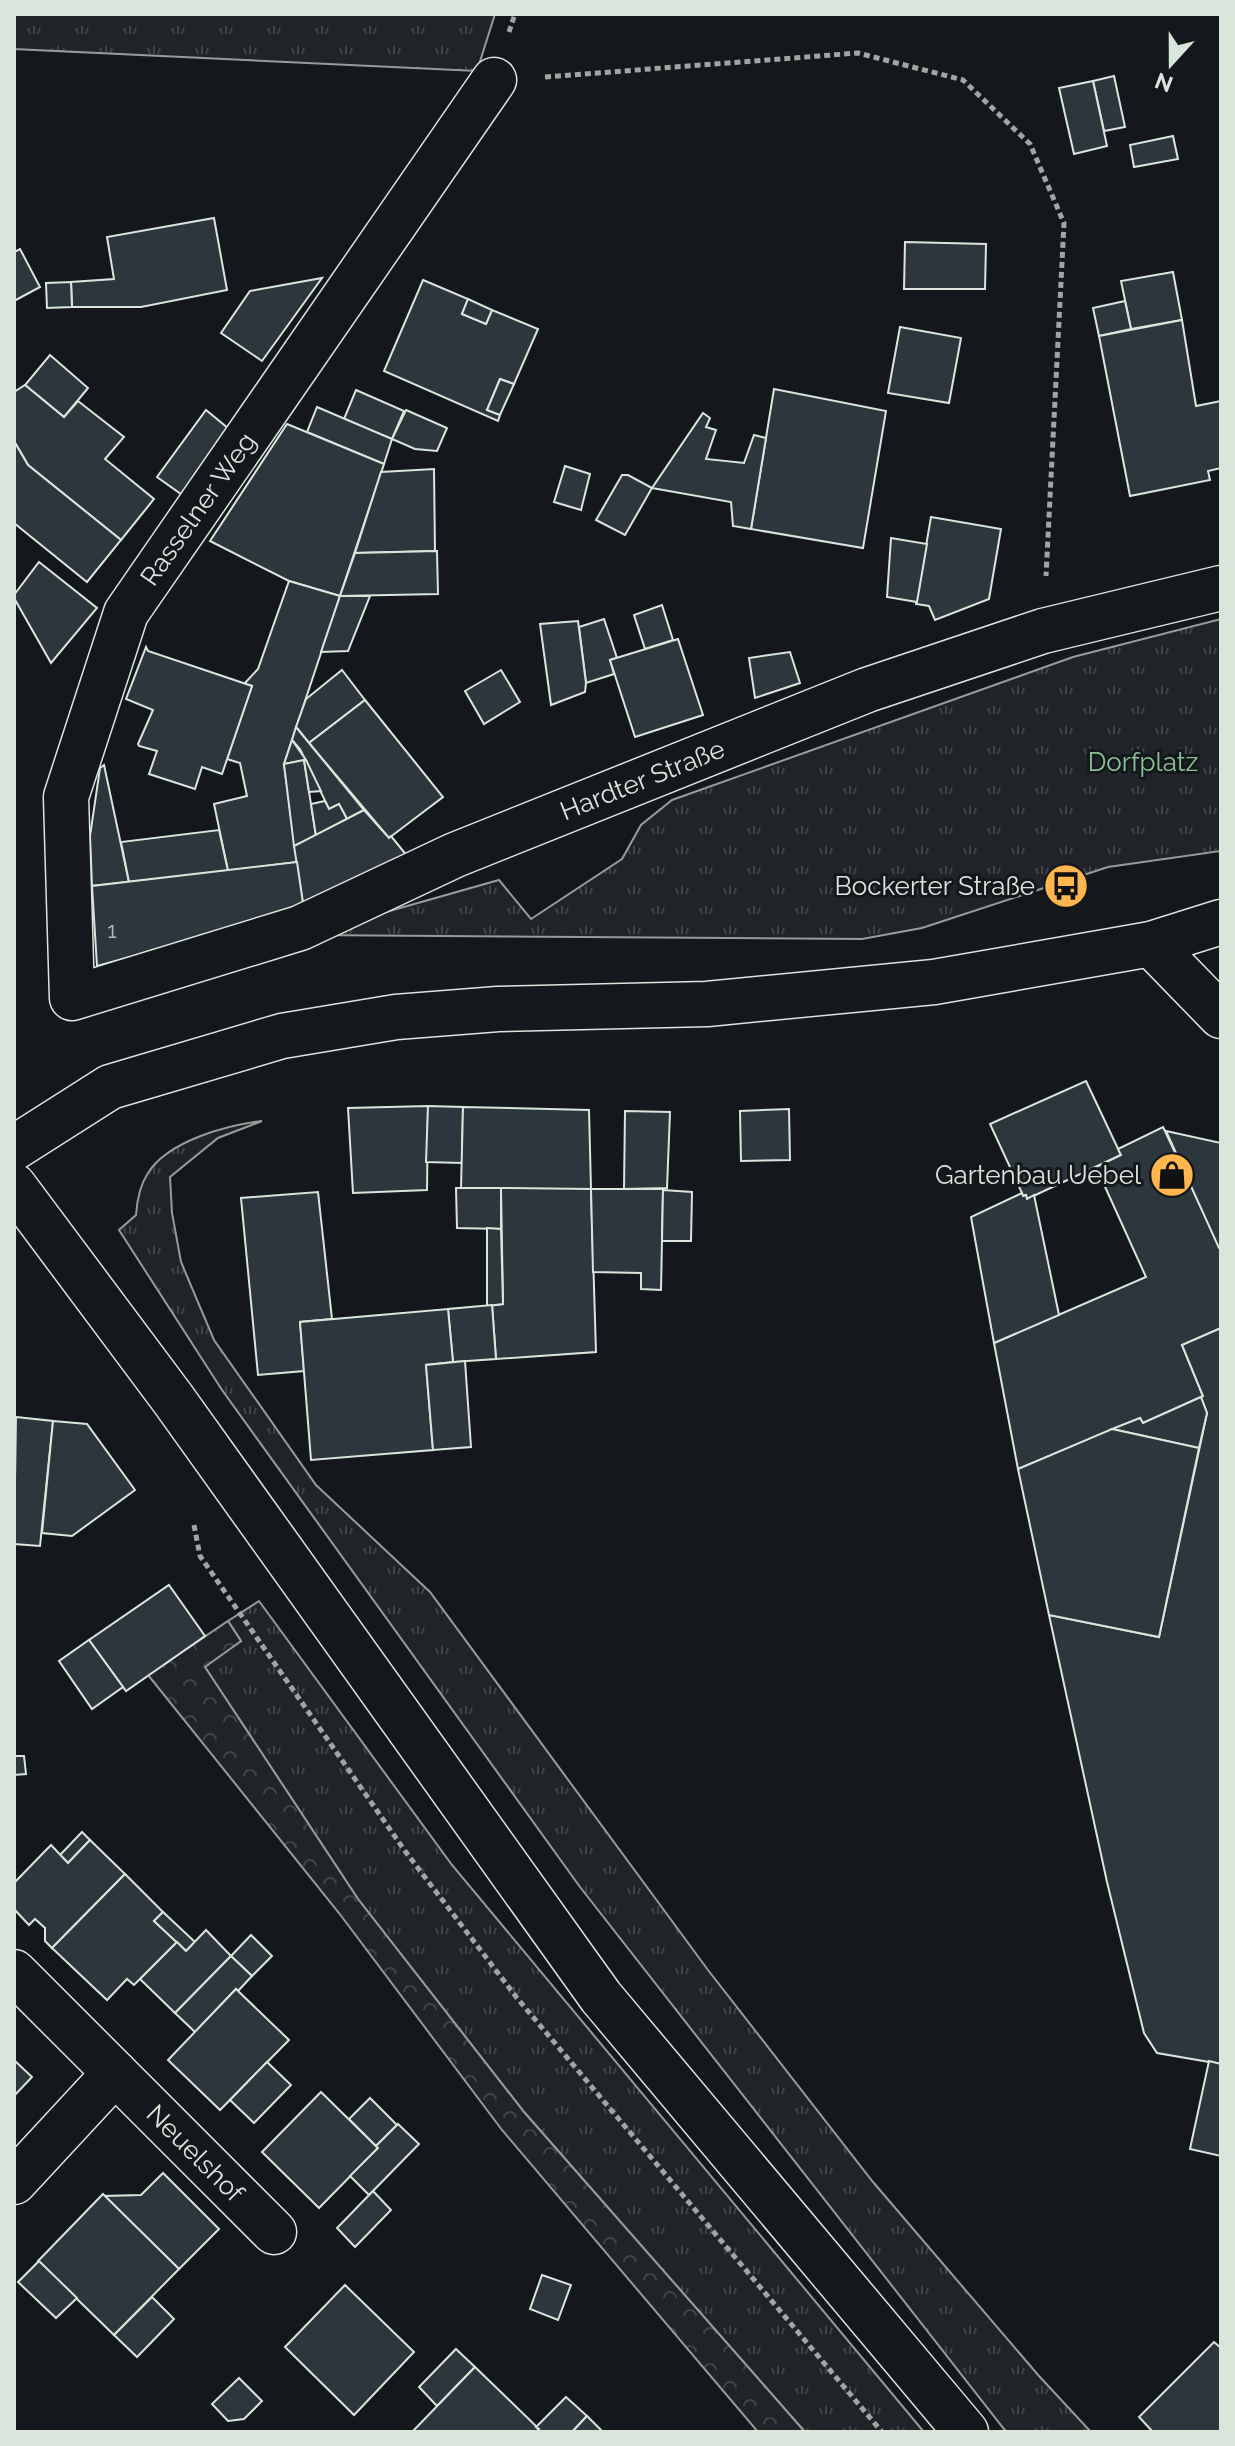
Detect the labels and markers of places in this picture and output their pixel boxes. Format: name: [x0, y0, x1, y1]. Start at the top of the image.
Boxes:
bus stop icon: Bockerter Straße: [1042, 862, 1090, 910]
place label: Bockerter Straße: [834, 871, 1035, 901]
shop icon: Gartenbau Uebel: [1148, 1151, 1196, 1199]
place label: Gartenbau Uebel: [935, 1160, 1142, 1190]

